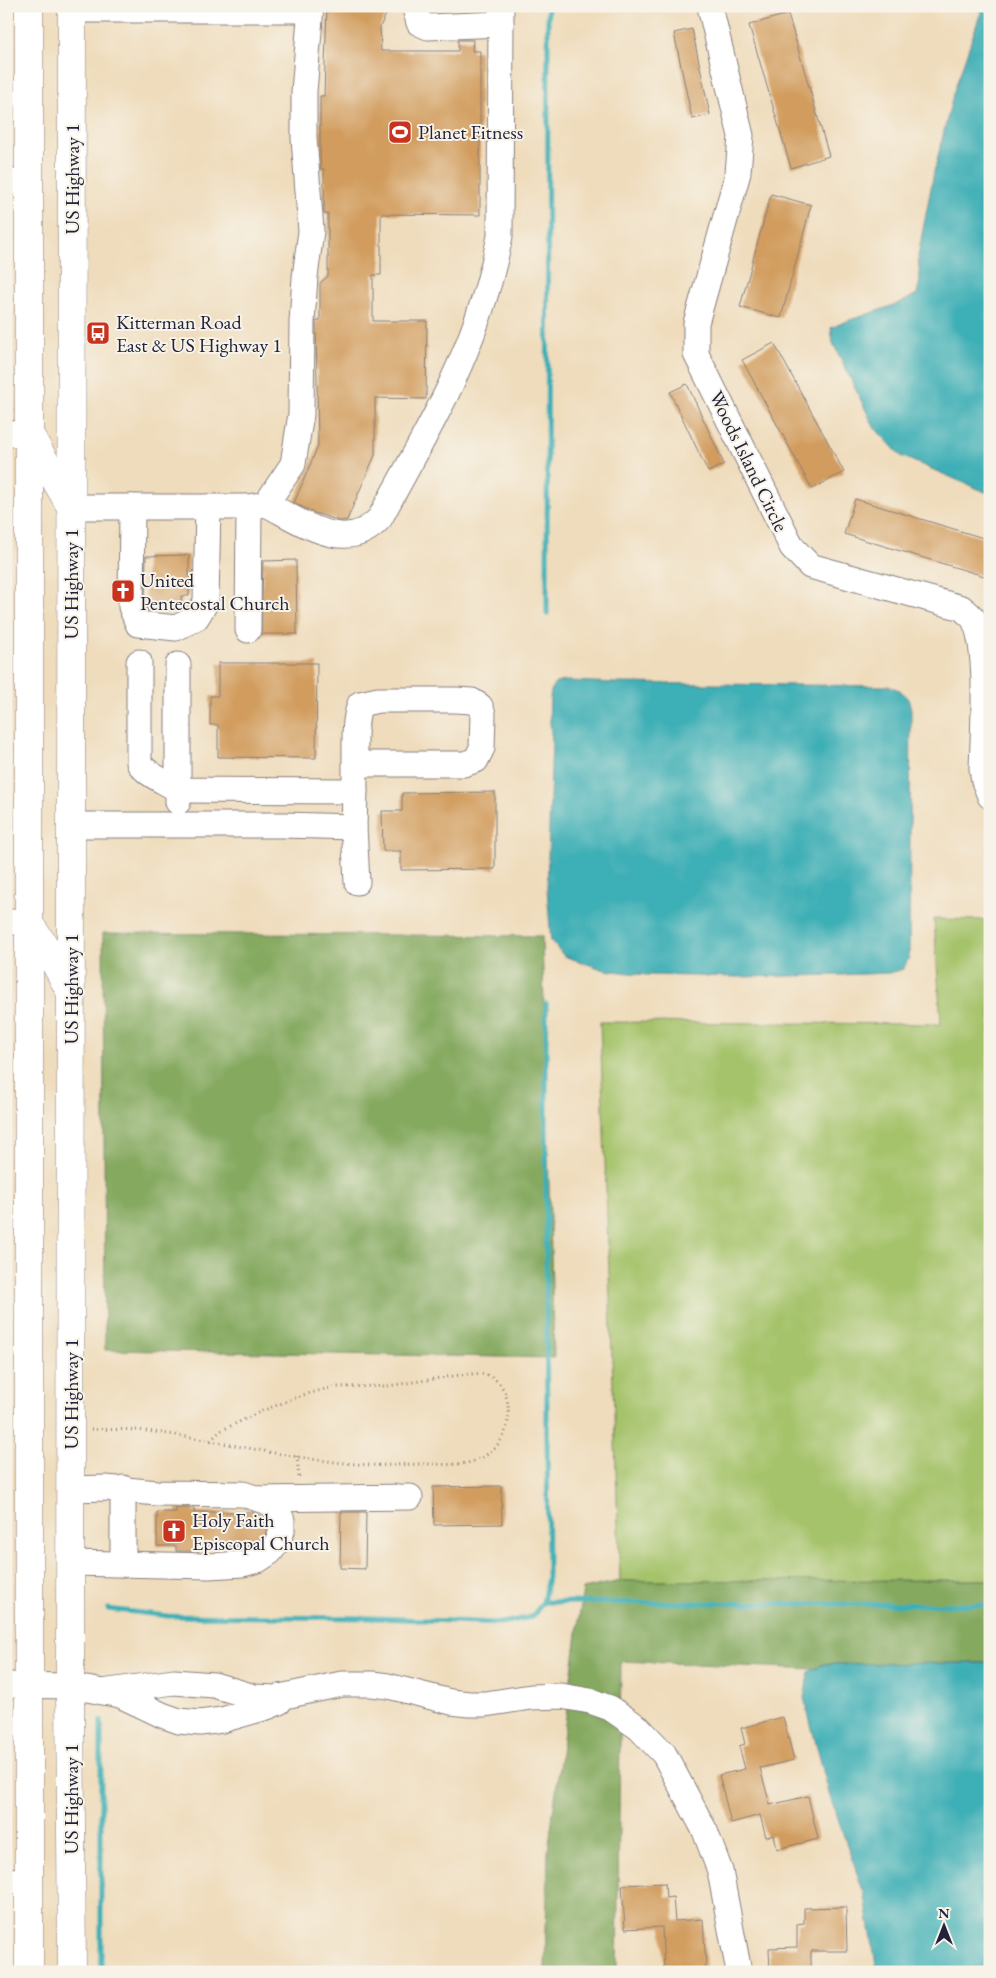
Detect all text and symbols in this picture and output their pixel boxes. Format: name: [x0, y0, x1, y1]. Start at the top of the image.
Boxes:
sports icon: Planet Fitness: [387, 119, 413, 145]
place label: Planet Fitness: [418, 119, 523, 145]
street label: US Highway 1: [59, 123, 85, 235]
place label: Kitterman Road East & US Highway 1: [116, 309, 282, 358]
bus stop icon: Kitterman Road East & US Highway 1: [85, 320, 111, 346]
street label: Woods Island Circle: [704, 386, 795, 536]
street label: US Highway 1: [58, 528, 84, 640]
place label: United Pentecostal Church: [140, 567, 290, 616]
church icon: United Pentecostal Church: [110, 578, 136, 604]
street label: US Highway 1: [58, 933, 84, 1045]
street label: US Highway 1: [58, 1338, 84, 1450]
place label: Holy Faith Episcopal Church: [192, 1507, 330, 1556]
church icon: Holy Faith Episcopal Church: [161, 1518, 187, 1544]
street label: US Highway 1: [58, 1743, 84, 1855]
north arrow: [918, 1900, 968, 1950]
text: N: [938, 1904, 950, 1922]

